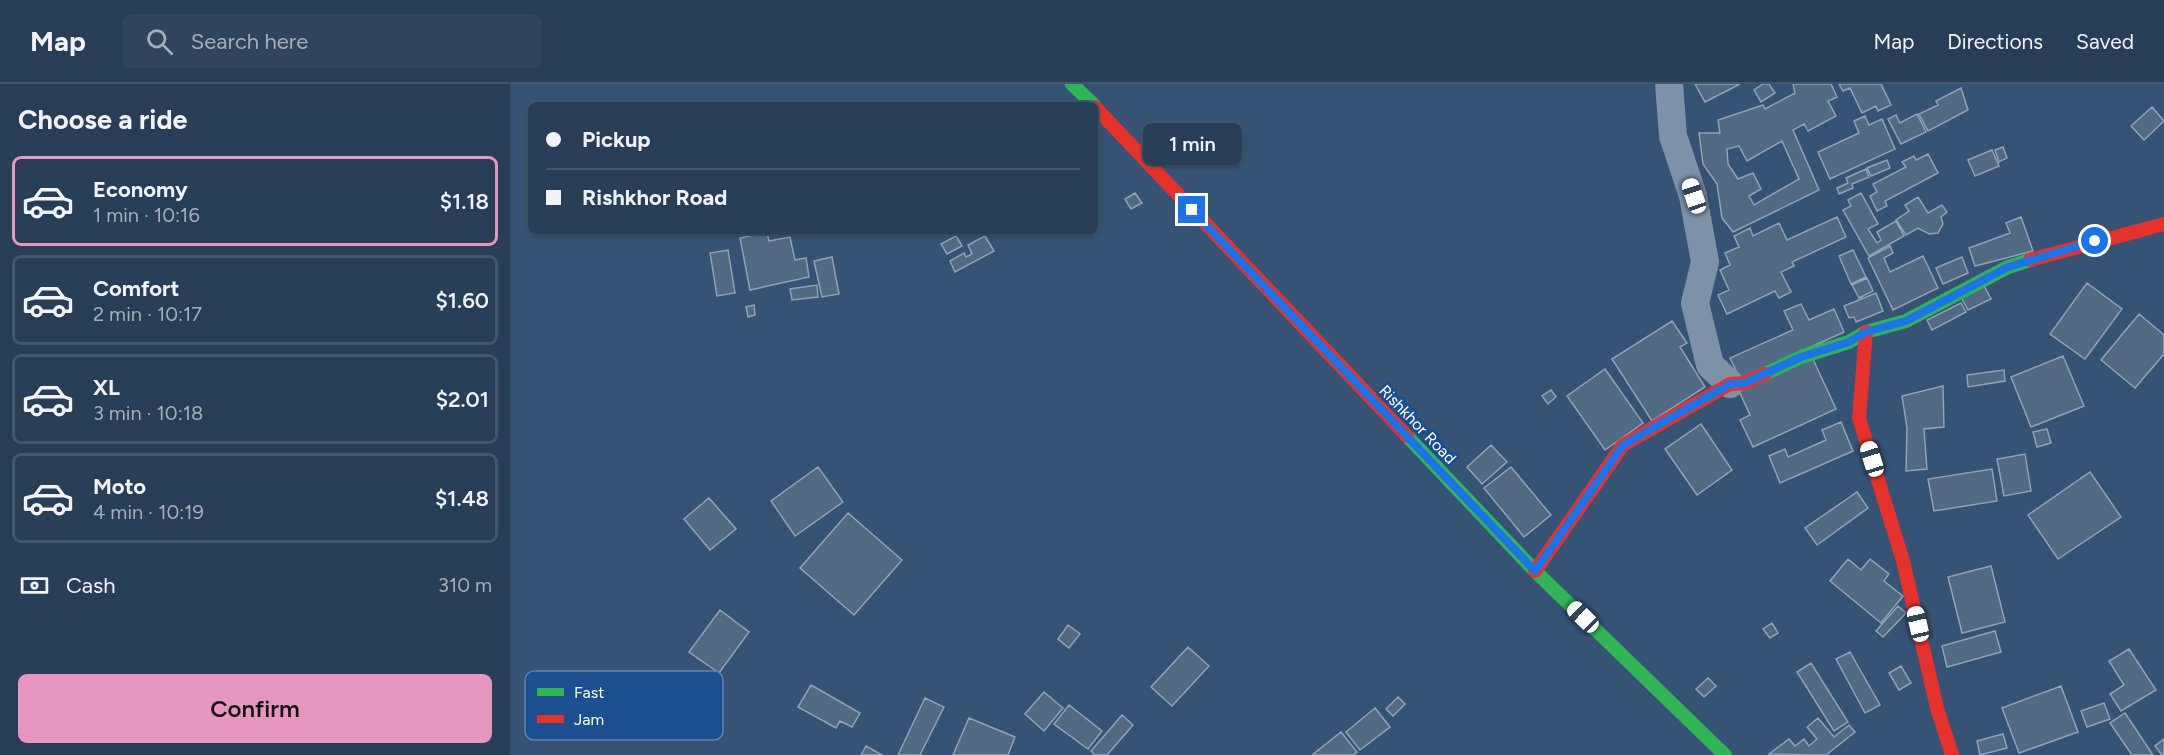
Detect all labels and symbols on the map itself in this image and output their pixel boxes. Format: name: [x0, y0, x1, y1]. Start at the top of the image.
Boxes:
callout: 1 min: [1142, 123, 1242, 165]
car: [1680, 176, 1708, 216]
route end: [1178, 196, 1205, 223]
route start: [2081, 227, 2108, 254]
street label: Rishkhor Road: [1375, 381, 1460, 468]
car: [1858, 439, 1886, 479]
car: [1564, 598, 1602, 636]
car: [1905, 604, 1931, 644]
legend: [525, 671, 723, 740]
text: Fast: [574, 683, 604, 702]
text: Jam: [574, 710, 604, 729]

